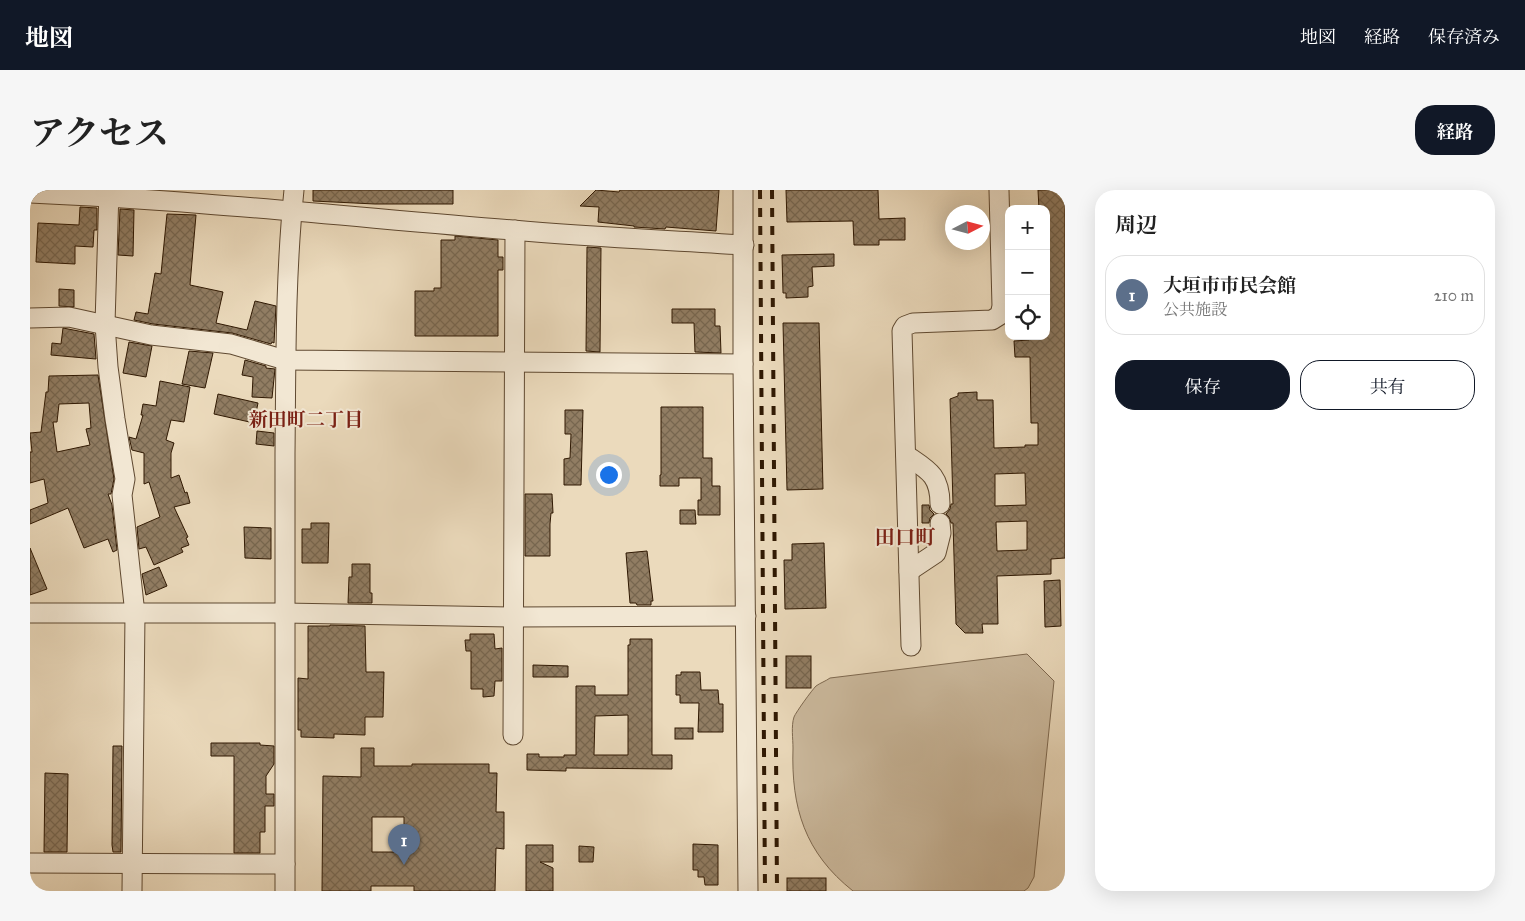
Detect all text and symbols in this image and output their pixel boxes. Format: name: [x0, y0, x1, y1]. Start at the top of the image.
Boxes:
text: 地図: [25, 23, 73, 53]
text: 地図: [1300, 26, 1336, 48]
text: 経路: [1364, 26, 1400, 48]
text: 保存済み: [1428, 26, 1500, 48]
button: 経路: [1415, 105, 1495, 155]
text: アクセス: [30, 112, 169, 155]
north arrow: [945, 205, 990, 250]
map controls: [1005, 205, 1050, 340]
button: +: [1005, 205, 1050, 250]
text: 周辺: [1115, 212, 1157, 238]
button: −: [1005, 250, 1050, 295]
text: 大垣市市民会館: [1163, 274, 1296, 297]
text: 1: [1129, 286, 1135, 305]
text: 210 m: [1434, 286, 1474, 305]
button: locate: [1005, 295, 1050, 340]
text: 公共施設: [1163, 300, 1227, 319]
button: 保存: [1115, 360, 1290, 410]
button: 共有: [1300, 360, 1475, 410]
district label: 新田町二丁目: [249, 408, 363, 431]
your location: [596, 462, 622, 488]
district label: 田口町: [875, 525, 936, 549]
pin: 1: [388, 824, 420, 865]

